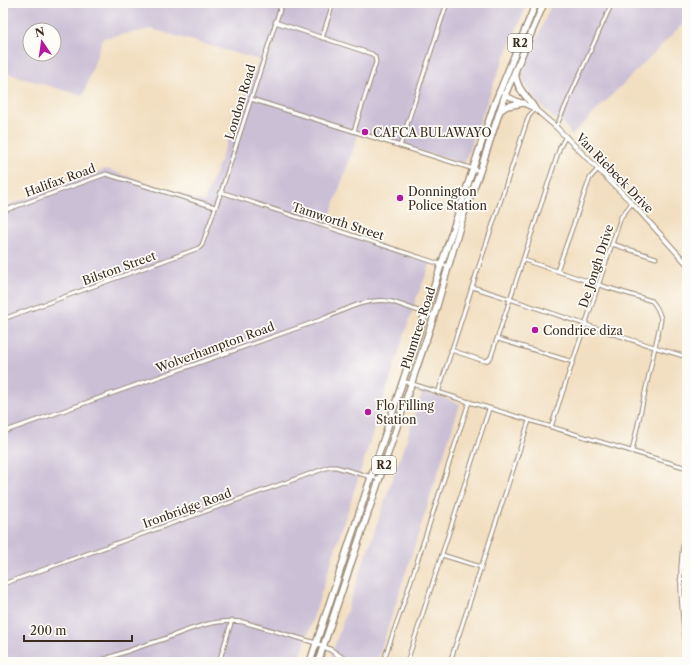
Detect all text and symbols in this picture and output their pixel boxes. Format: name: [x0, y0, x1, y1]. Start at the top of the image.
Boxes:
north arrow: [22, 22, 62, 62]
text: N: [34, 24, 46, 40]
road number: R2: [508, 34, 532, 52]
street label: London Road: [221, 62, 259, 141]
place label: CAFCA BULAWAYO: [373, 125, 491, 140]
marker: CAFCA BULAWAYO: [360, 127, 370, 137]
street label: Van Riebeck Drive: [572, 129, 657, 216]
street label: Halifax Road: [23, 160, 98, 200]
place label: Donnington Police Station: [408, 184, 487, 213]
marker: Donnington Police Station: [395, 193, 405, 203]
street label: Tamworth Street: [290, 199, 387, 243]
street label: De Jongh Drive: [575, 222, 617, 310]
street label: Bilston Street: [80, 248, 158, 288]
street label: Plumtree Road: [398, 284, 439, 371]
street label: Wolverhampton Road: [153, 318, 277, 376]
place label: Condrice diza: [543, 323, 624, 338]
marker: Condrice diza: [530, 325, 540, 335]
place label: Flo Filling Station: [376, 398, 435, 427]
marker: Flo Filling Station: [363, 407, 373, 417]
road number: R2: [372, 456, 396, 474]
street label: Ironbridge Road: [141, 485, 234, 531]
scale bar: [24, 617, 132, 643]
text: 200 m: [30, 623, 67, 638]

